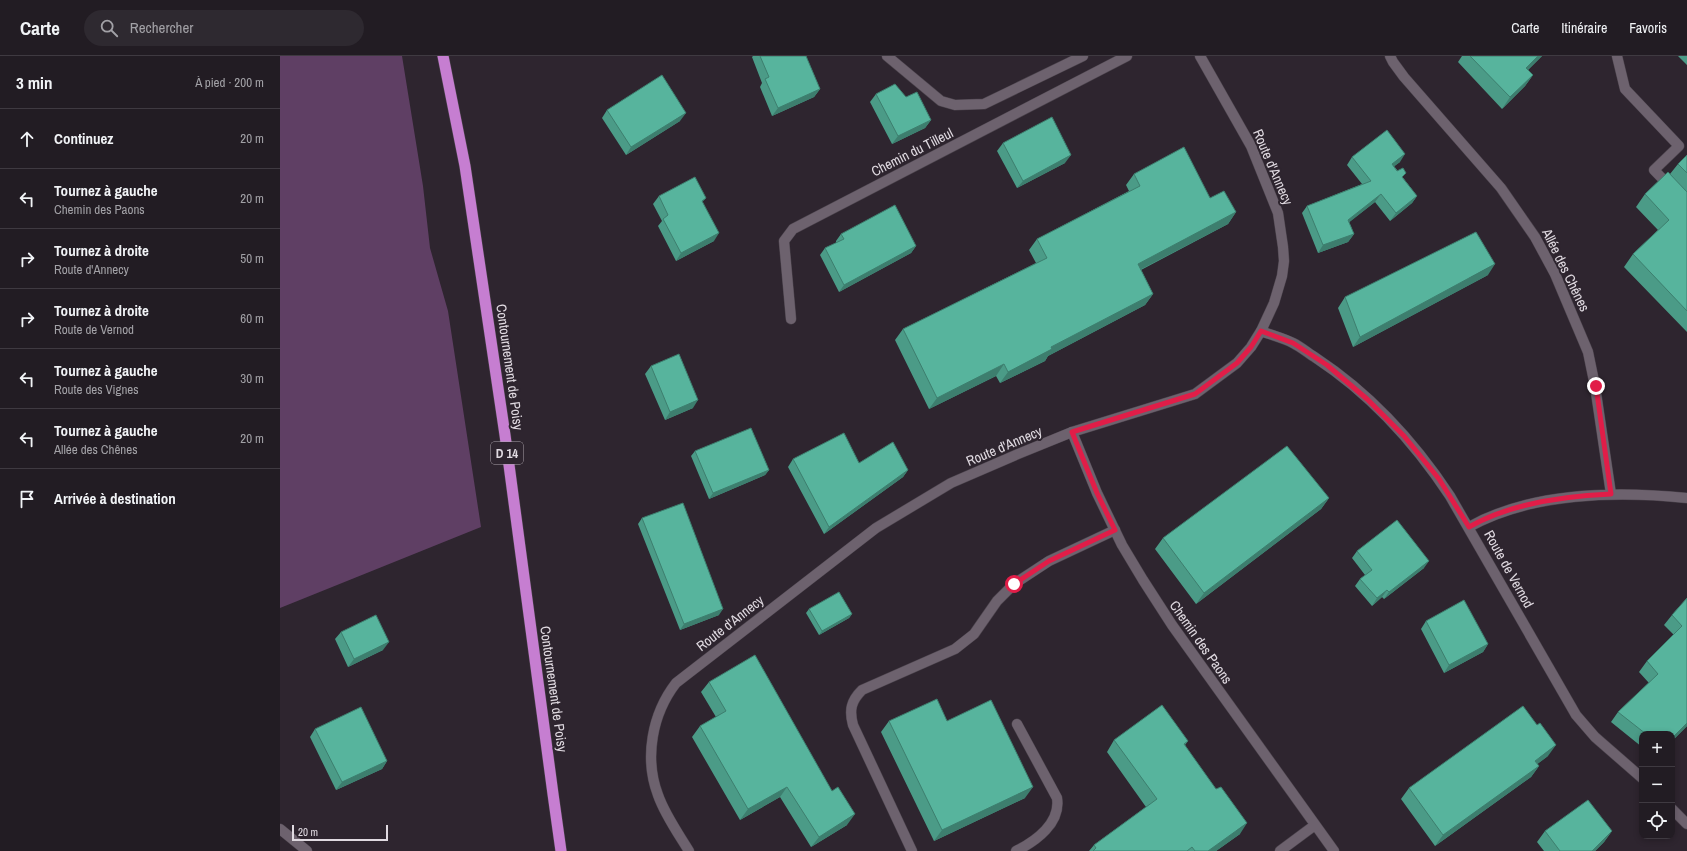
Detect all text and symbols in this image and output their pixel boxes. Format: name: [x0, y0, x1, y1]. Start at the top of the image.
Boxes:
search box: [84, 10, 364, 46]
text: Carte: [20, 15, 60, 41]
icon: search: [98, 17, 120, 39]
text: Rechercher: [130, 17, 193, 38]
text: Carte: [1511, 19, 1539, 37]
text: Itinéraire: [1561, 19, 1607, 37]
text: Favoris: [1629, 19, 1667, 37]
text: 3 min: [16, 71, 52, 94]
text: À pied · 200 m: [195, 74, 264, 91]
street label: Chemin du Tilleul: [868, 124, 956, 180]
street label: Route d'Annecy: [1249, 126, 1297, 208]
icon: ahead: [16, 128, 38, 150]
text: Continuez: [54, 128, 113, 149]
text: 20 m: [240, 130, 264, 147]
text: Tournez à gauche: [54, 180, 158, 201]
icon: left: [16, 188, 38, 210]
text: 20 m: [240, 190, 264, 207]
text: Chemin des Paons: [54, 201, 145, 218]
street label: Allée des Chênes: [1538, 225, 1594, 315]
text: Tournez à droite: [54, 240, 149, 261]
icon: right: [16, 248, 38, 270]
text: 50 m: [240, 250, 264, 267]
text: Route d'Annecy: [54, 261, 129, 278]
text: Tournez à droite: [54, 300, 149, 321]
street label: Contournement de Poisy: [492, 303, 528, 431]
icon: right: [16, 308, 38, 330]
text: 60 m: [240, 310, 264, 327]
text: Route de Vernod: [54, 321, 134, 338]
text: Tournez à gauche: [54, 360, 158, 381]
icon: left: [16, 368, 38, 390]
text: 30 m: [240, 370, 264, 387]
route end: [1587, 377, 1605, 395]
text: Route des Vignes: [54, 381, 139, 398]
text: Tournez à gauche: [54, 420, 158, 441]
street label: Route d'Annecy: [963, 422, 1045, 470]
icon: left: [16, 428, 38, 450]
text: 20 m: [240, 430, 264, 447]
text: Allée des Chênes: [54, 441, 138, 458]
road number: D 14: [491, 442, 523, 464]
icon: arrive: [16, 488, 38, 510]
text: Arrivée à destination: [54, 488, 176, 509]
street label: Route de Vernod: [1480, 527, 1538, 611]
route start: [1005, 575, 1023, 593]
street label: Route d'Annecy: [693, 591, 768, 655]
street label: Chemin des Paons: [1166, 597, 1237, 687]
street label: Contournement de Poisy: [536, 625, 572, 753]
map controls: [1639, 731, 1675, 839]
button: +: [1639, 731, 1675, 767]
button: −: [1639, 767, 1675, 803]
button: locate: [1639, 803, 1675, 839]
scale bar: [292, 823, 388, 842]
text: 20 m: [298, 825, 318, 839]

